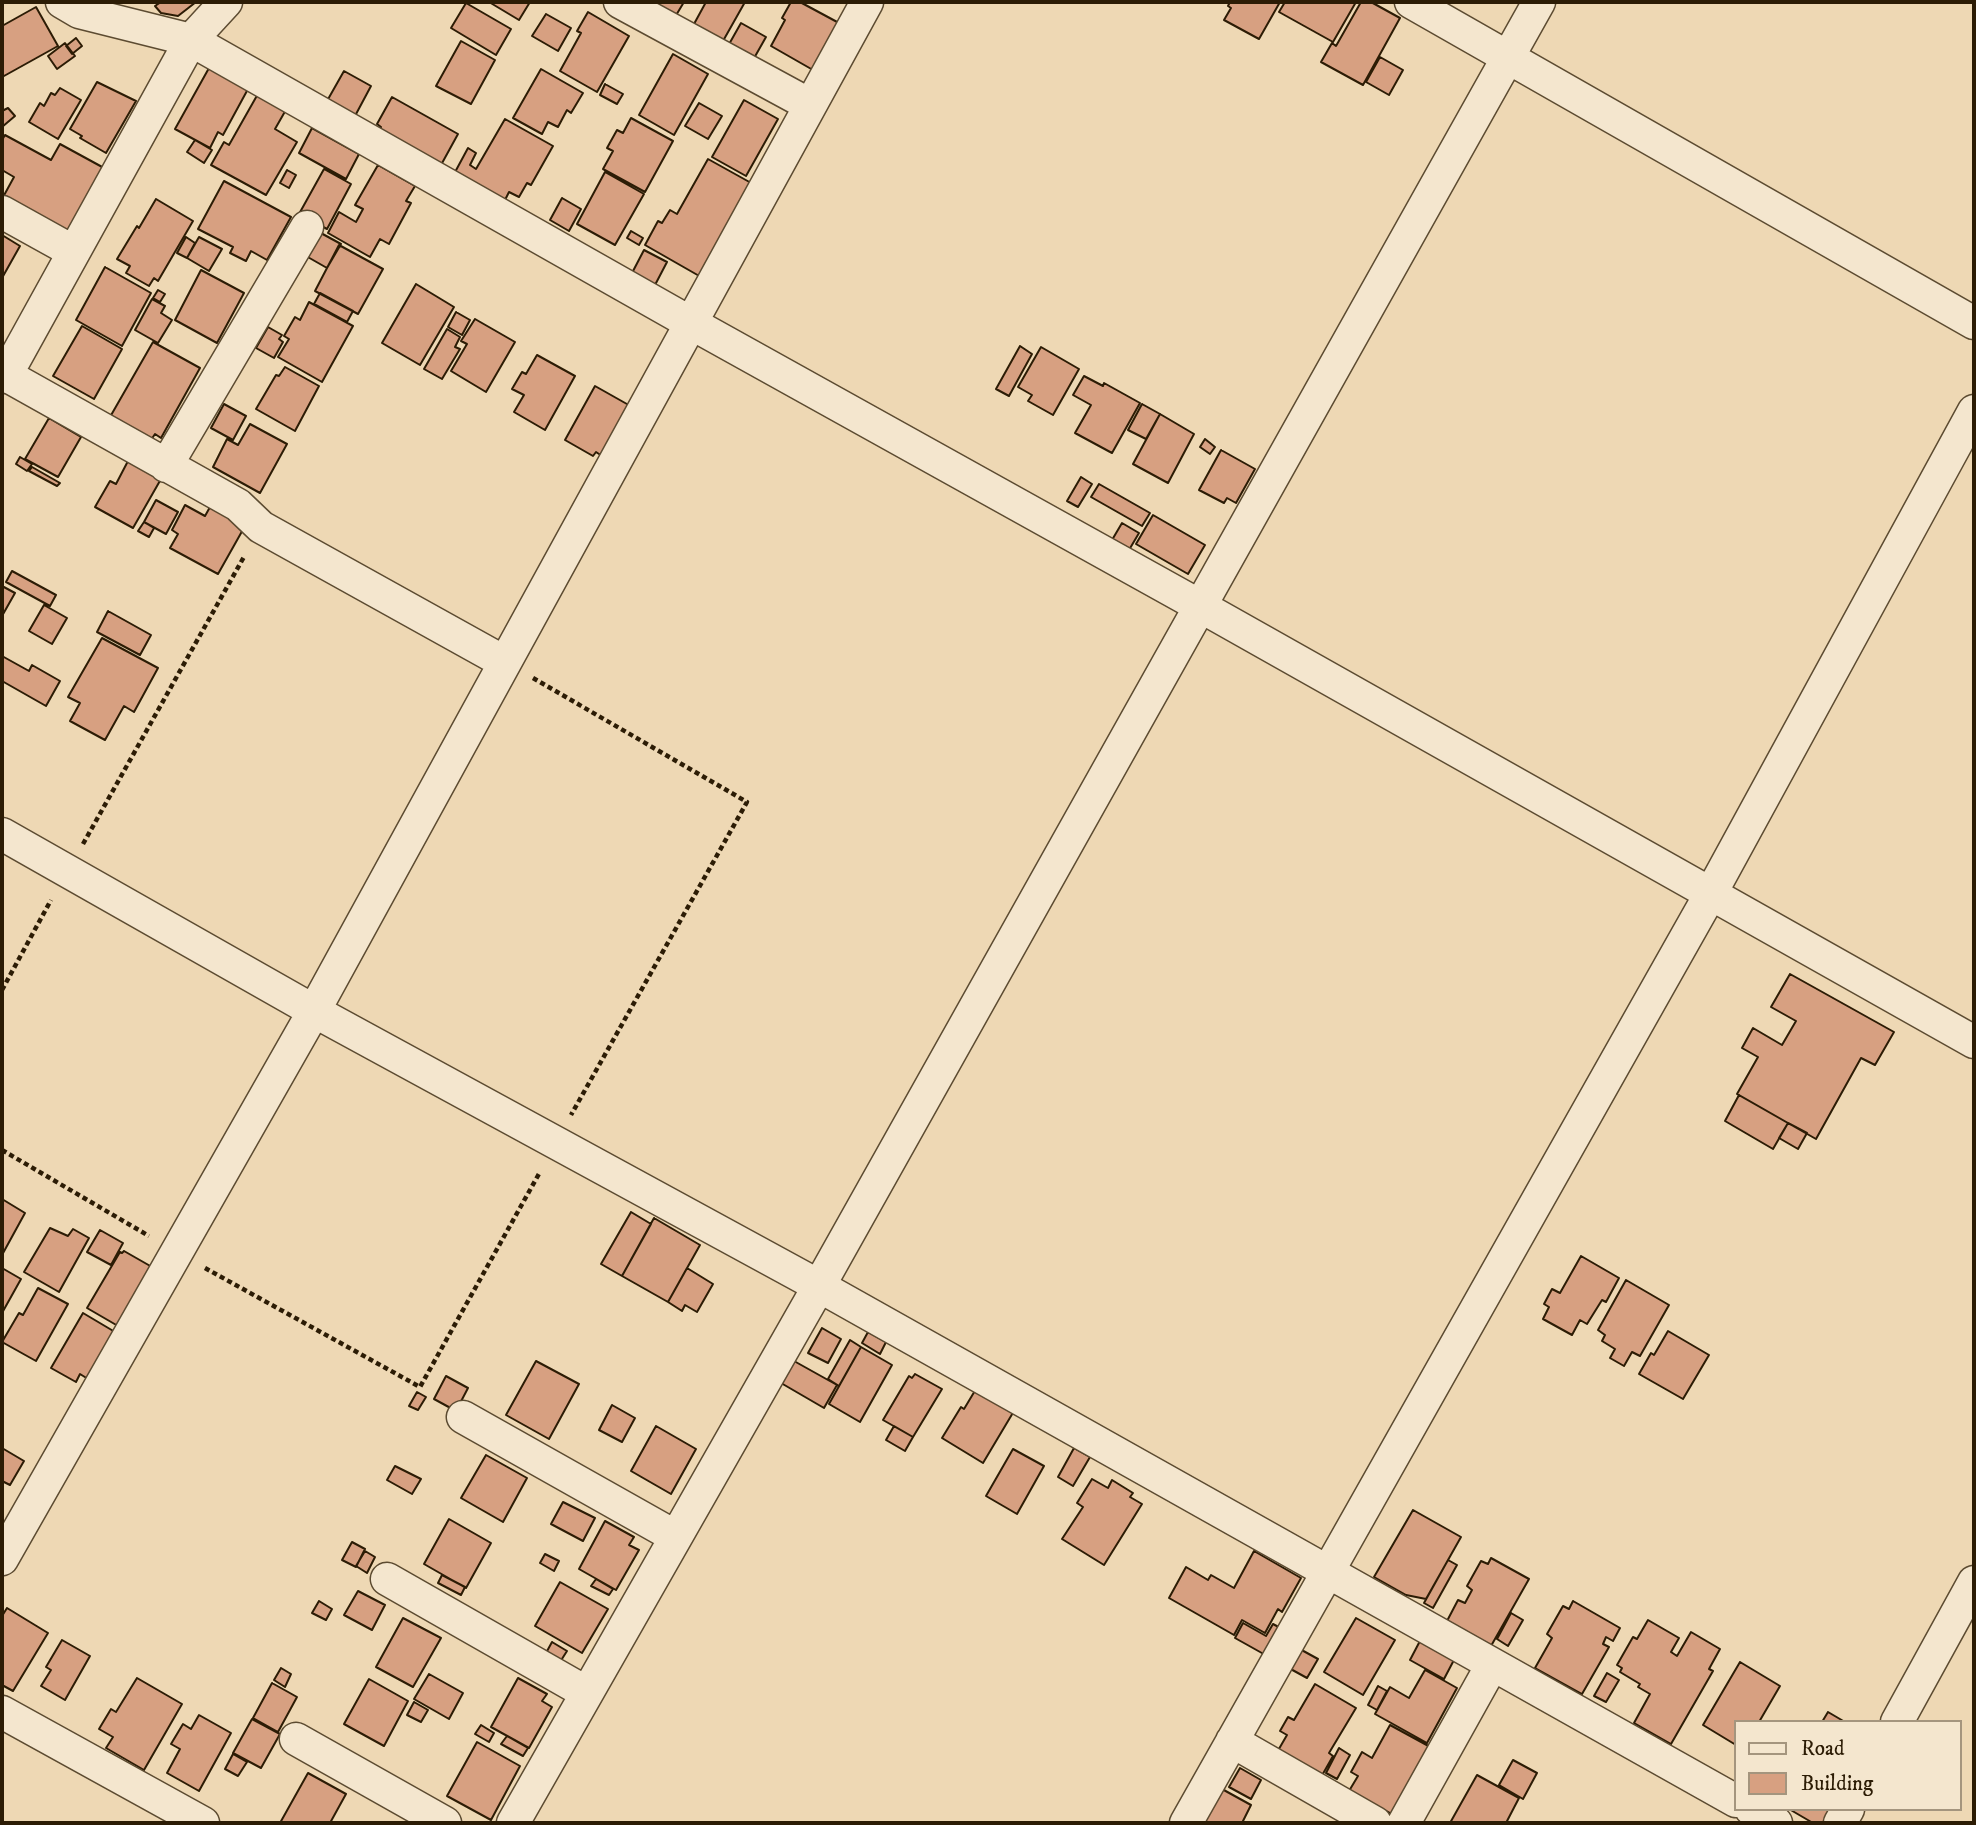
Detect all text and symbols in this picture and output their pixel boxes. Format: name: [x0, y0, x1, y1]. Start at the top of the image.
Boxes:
legend: [1734, 1720, 1962, 1811]
text: Road: [1801, 1736, 1845, 1762]
text: Building: [1801, 1771, 1873, 1797]

